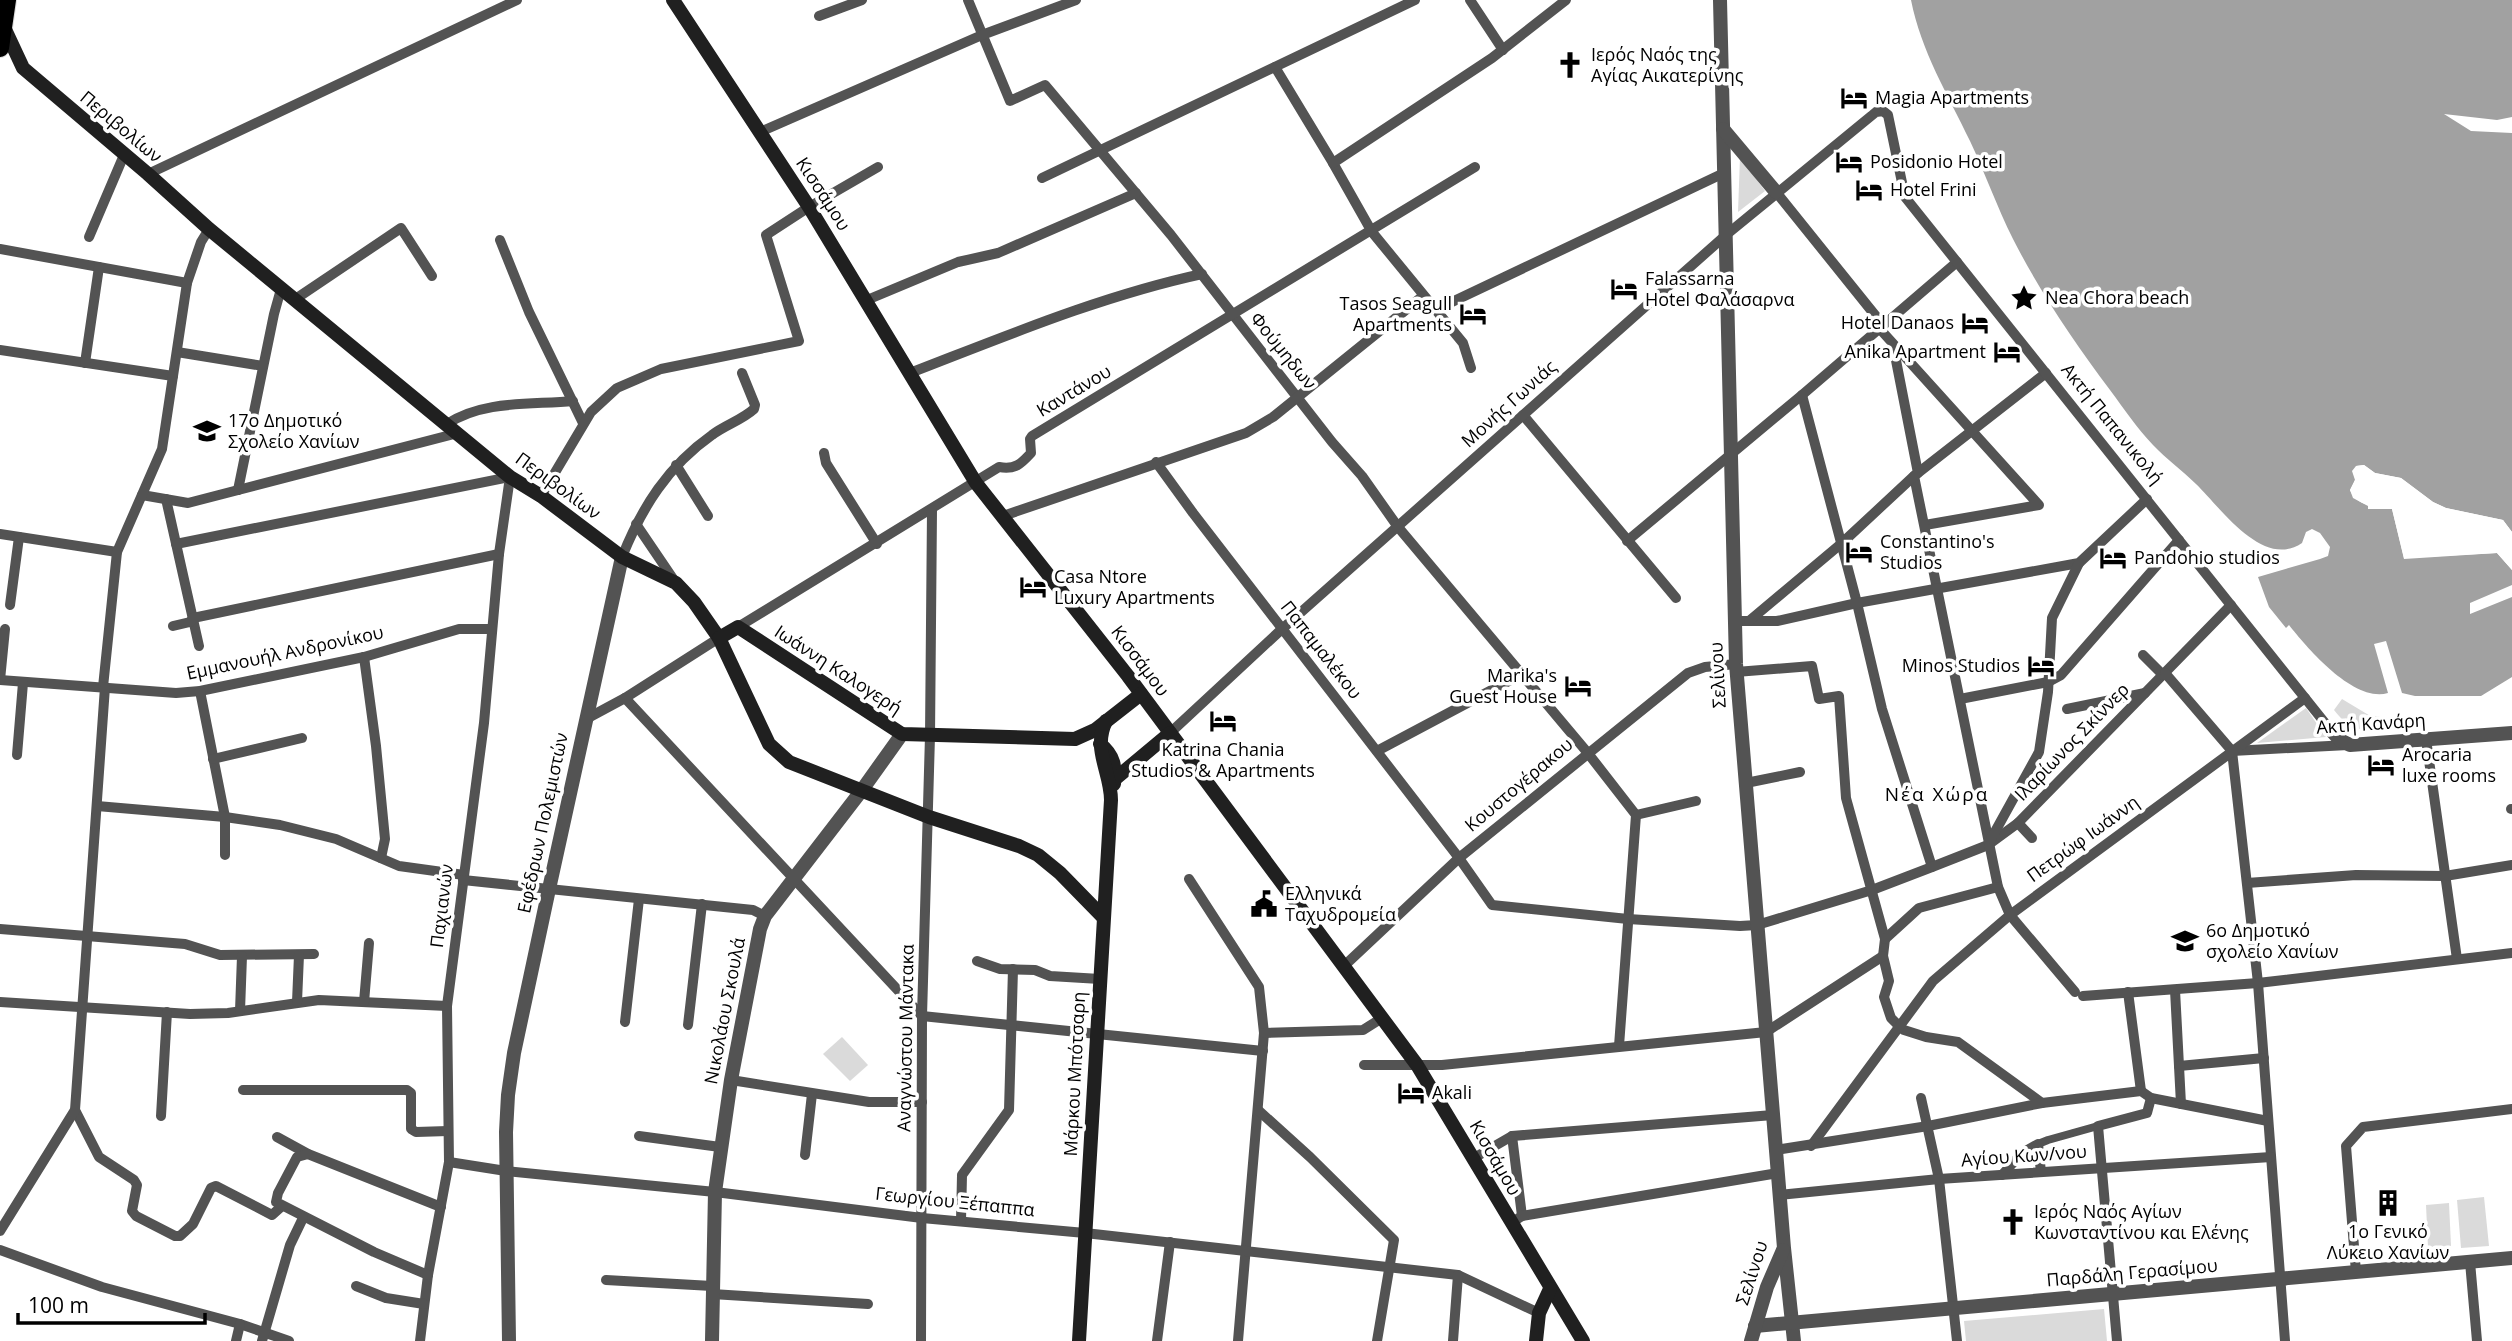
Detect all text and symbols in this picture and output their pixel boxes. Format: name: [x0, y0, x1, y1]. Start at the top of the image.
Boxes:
place label: Ιερός Ναός της Αγίας Αικατερίνης: [1591, 42, 1744, 87]
church icon: Ιερός Ναός της Αγίας Αικατερίνης: [1555, 50, 1585, 80]
hotel icon: Magia Apartments: [1839, 83, 1869, 113]
street label: Περιβολίων: [76, 85, 168, 168]
place label: Magia Apartments: [1875, 85, 2029, 109]
hotel icon: Posidonio Hotel: [1834, 147, 1864, 177]
place label: Posidonio Hotel: [1870, 149, 2003, 173]
street label: Κισσάμου: [791, 152, 857, 235]
hotel icon: Hotel Frini: [1854, 175, 1884, 205]
place label: Hotel Frini: [1890, 177, 1977, 201]
place label: Falassarna Hotel Φαλάσαρνα: [1645, 266, 1794, 311]
hotel icon: Falassarna Hotel Φαλάσαρνα: [1609, 274, 1639, 304]
place icon: Nea Chora beach: [2009, 283, 2039, 313]
place label: Nea Chora beach: [2045, 285, 2189, 309]
place label: Tasos Seagull Apartments: [1340, 291, 1452, 336]
hotel icon: Tasos Seagull Apartments: [1458, 299, 1488, 329]
street label: Φούμηδων: [1245, 307, 1322, 394]
hotel icon: Hotel Danaos: [1960, 308, 1990, 338]
place label: Hotel Danaos: [1841, 310, 1954, 334]
hotel icon: Anika Apartment: [1992, 337, 2022, 367]
place label: Anika Apartment: [1845, 339, 1986, 363]
street label: Μονής Γωνιάς: [1456, 354, 1561, 452]
street label: Ακτή Παπανικολή: [2057, 358, 2169, 489]
street label: Καντάνου: [1032, 359, 1115, 422]
place label: 17ο Δημοτικό Σχολείο Χανίων: [228, 408, 360, 453]
school or university icon: 17ο Δημοτικό Σχολείο Χανίων: [192, 416, 222, 446]
street label: Περιβολίων: [511, 446, 606, 524]
place label: Constantino's Studios: [1880, 529, 1995, 574]
hotel icon: Constantino's Studios: [1844, 537, 1874, 567]
hotel icon: Pandohio studios: [2098, 543, 2128, 573]
place label: Pandohio studios: [2134, 545, 2280, 569]
place label: Casa Ntore Luxury Apartments: [1054, 564, 1215, 609]
hotel icon: Casa Ntore Luxury Apartments: [1018, 572, 1048, 602]
street label: Παπαμαλέκου: [1276, 595, 1368, 703]
street label: Εμμανουήλ Ανδρονίκου: [184, 619, 386, 685]
street label: Ιωάννη Καλογερή: [770, 619, 907, 719]
street label: Κισσάμου: [1106, 620, 1175, 701]
street label: Σελίνου: [1703, 641, 1731, 709]
hotel icon: Minos Studios: [2026, 651, 2056, 681]
place label: Minos Studios: [1902, 653, 2020, 677]
place label: Marika's Guest House: [1449, 663, 1557, 708]
hotel icon: Marika's Guest House: [1563, 671, 1593, 701]
street label: Ιλαρίωνος Σκίννερ: [2009, 677, 2134, 805]
hotel icon: Katrina Chania Studios & Apartments: [1208, 706, 1238, 736]
street label: Ακτή Κανάρη: [2315, 707, 2426, 739]
street label: Εφέδρων Πολεμιστών: [511, 730, 573, 915]
street label: Κουστογέρακου: [1459, 732, 1577, 837]
place label: Katrina Chania Studios & Apartments: [1131, 737, 1315, 782]
place label: Arocaria luxe rooms: [2402, 742, 2496, 787]
hotel icon: Arocaria luxe rooms: [2366, 750, 2396, 780]
district label: Νέα Χώρα: [1885, 781, 1989, 807]
street label: Πετρώφ Ιωάννη: [2022, 789, 2143, 887]
street label: Παχιανών: [424, 862, 458, 949]
place label: Ελληνικά Ταχυδρομεία: [1285, 881, 1396, 926]
public building icon: Ελληνικά Ταχυδρομεία: [1249, 889, 1279, 919]
place label: 6ο Δημοτικό σχολείο Χανίων: [2206, 918, 2339, 963]
school or university icon: 6ο Δημοτικό σχολείο Χανίων: [2170, 926, 2200, 956]
street label: Νικολάου Σκουλά: [698, 935, 750, 1086]
street label: Αναγνώστου Μάντακα: [891, 944, 919, 1132]
street label: Μάρκου Μπότσαρη: [1058, 991, 1090, 1157]
hotel icon: Akali: [1396, 1078, 1426, 1108]
place label: Akali: [1432, 1080, 1472, 1104]
street label: Κισσάμου: [1465, 1116, 1527, 1199]
street label: Αγίου Κων/νου: [1960, 1139, 2088, 1171]
street label: Γεωργίου Ξέπαππα: [874, 1181, 1036, 1221]
building icon: 1ο Γενικό Λύκειο Χανίων: [2373, 1188, 2403, 1218]
place label: Ιερός Ναός Αγίων Κωνσταντίνου και Ελένης: [2034, 1199, 2249, 1244]
church icon: Ιερός Ναός Αγίων Κωνσταντίνου και Ελένης: [1998, 1207, 2028, 1237]
place label: 1ο Γενικό Λύκειο Χανίων: [2327, 1219, 2449, 1264]
street label: Σελίνου: [1729, 1238, 1773, 1308]
street label: Παρδάλη Γερασίμου: [2045, 1253, 2219, 1291]
scale bar: [18, 1282, 205, 1326]
text: 100 m: [28, 1291, 89, 1319]

